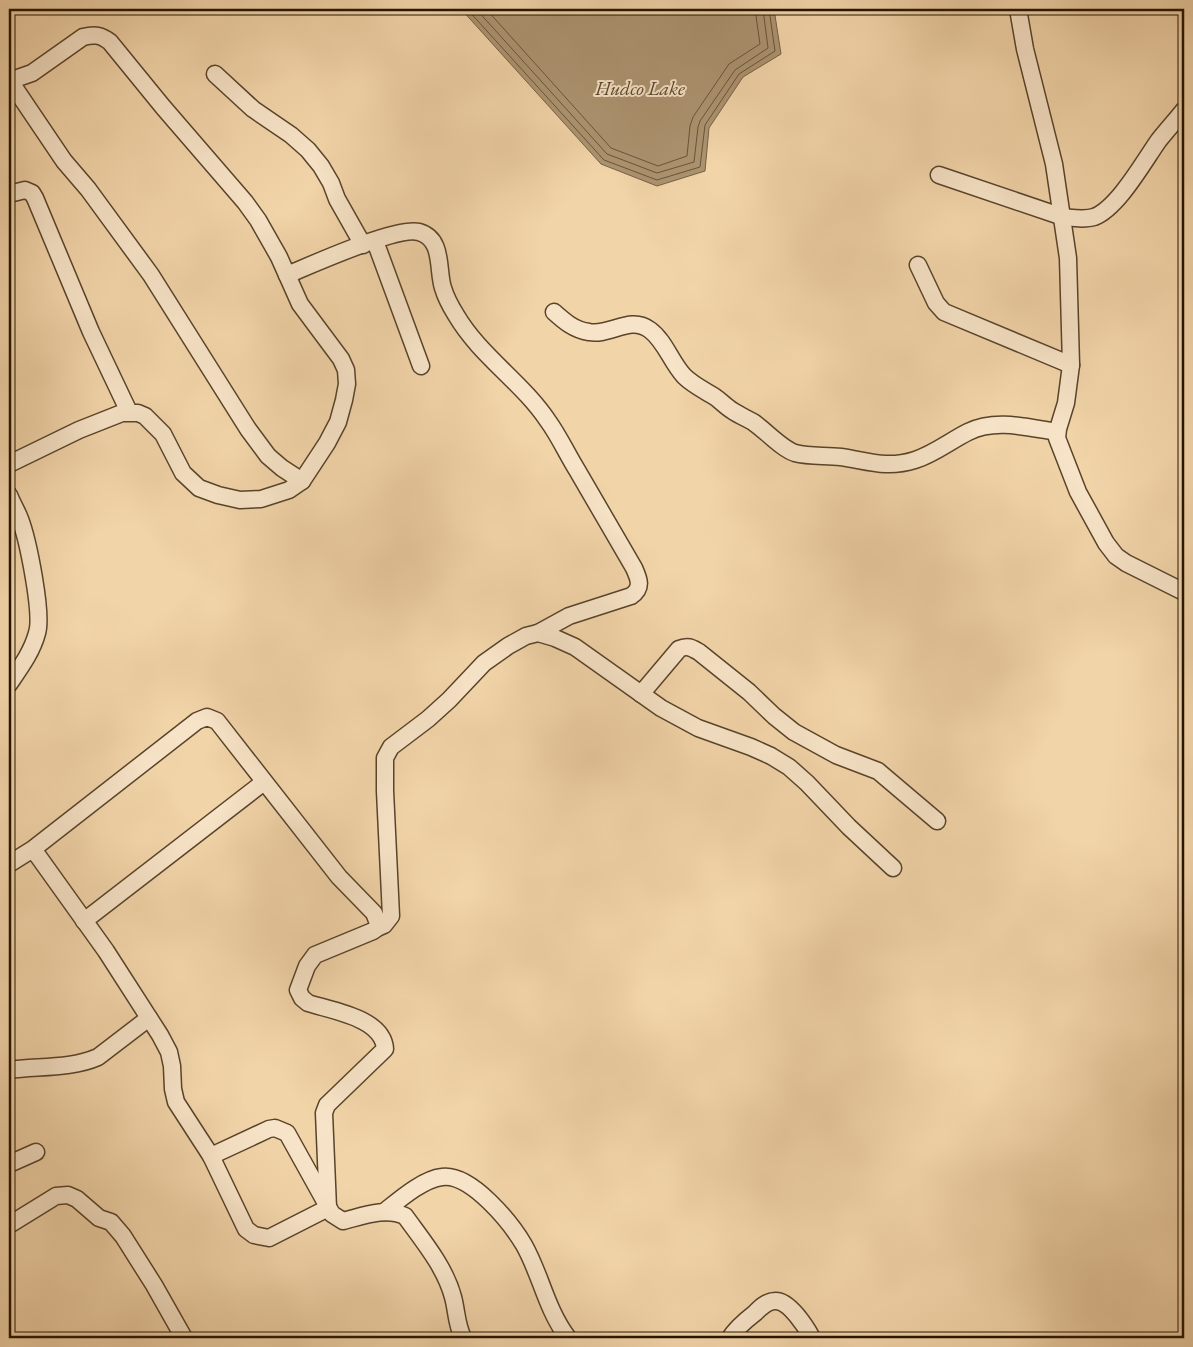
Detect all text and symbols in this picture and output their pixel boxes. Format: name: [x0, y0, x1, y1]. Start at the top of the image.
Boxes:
water label: Hudco Lake: [594, 75, 685, 101]

